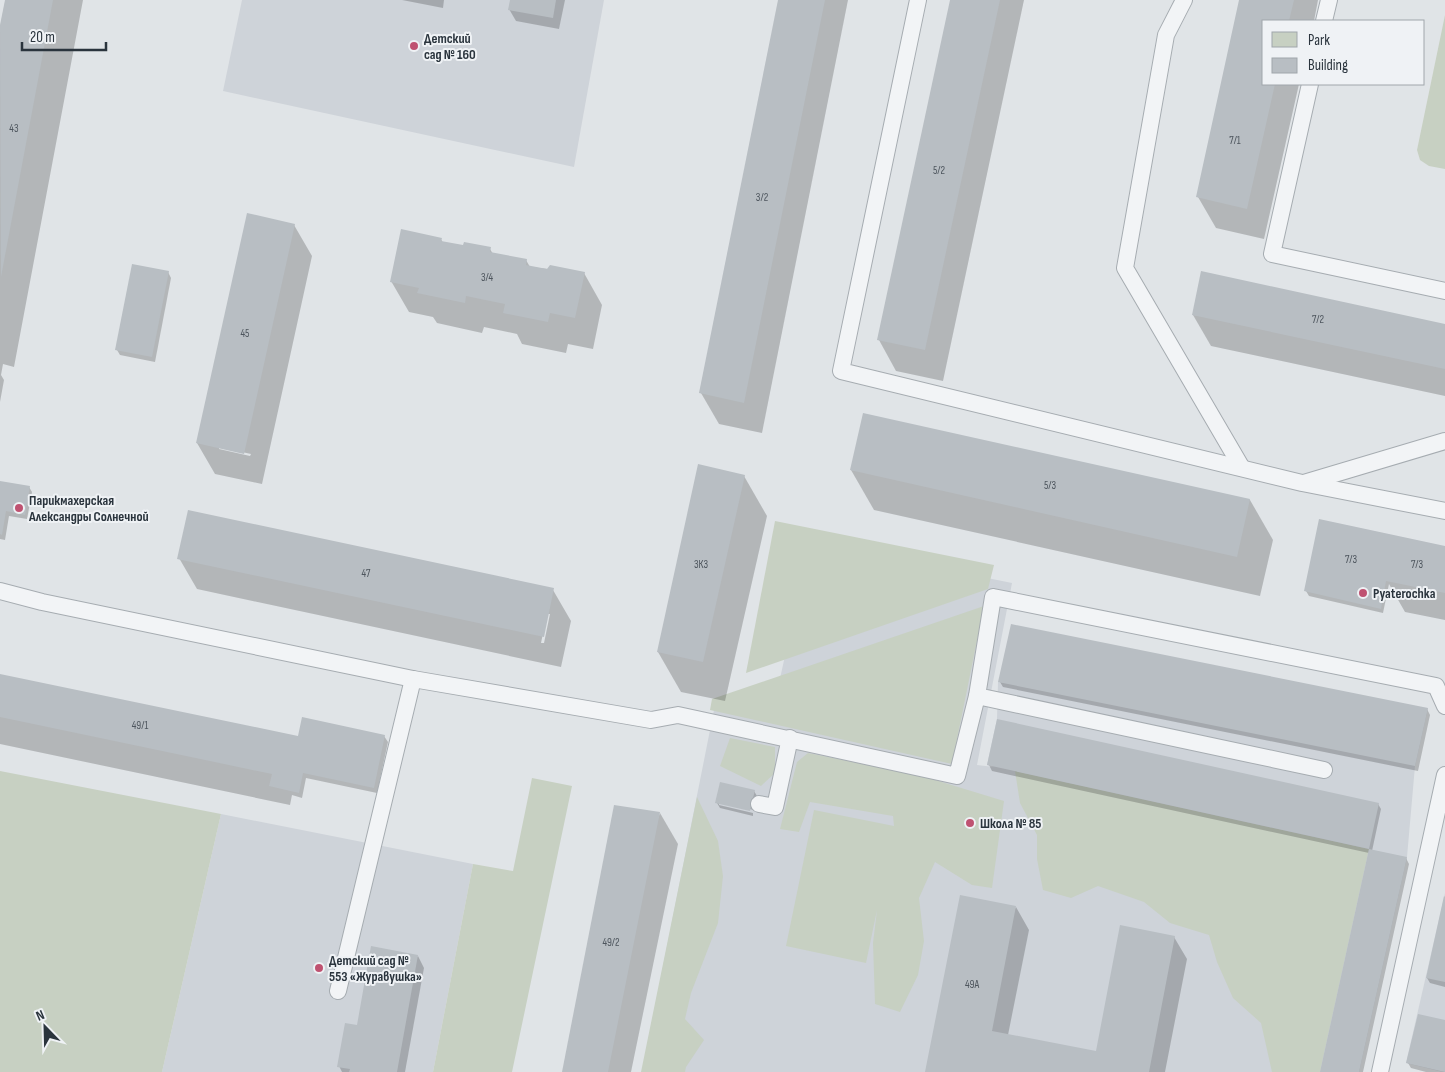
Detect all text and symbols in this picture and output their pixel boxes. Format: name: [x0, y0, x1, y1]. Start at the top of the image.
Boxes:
scale bar: [22, 20, 106, 52]
legend: [1262, 20, 1425, 85]
text: 20 m: [30, 28, 55, 47]
place label: Детский сад № 160: [424, 30, 476, 63]
text: Park: [1308, 31, 1330, 50]
marker: Детский сад № 160: [408, 40, 420, 52]
text: Building: [1308, 56, 1348, 75]
house number: 43: [9, 122, 19, 135]
house number: 7/1: [1229, 134, 1241, 147]
house number: 5/2: [933, 164, 946, 177]
house number: 3/2: [756, 191, 769, 204]
house number: 3/4: [481, 271, 493, 284]
house number: 7/2: [1312, 313, 1324, 326]
house number: 45: [240, 327, 250, 340]
house number: 5/3: [1044, 479, 1056, 492]
place label: Парикмахерская Александры Солнечной: [28, 492, 149, 525]
marker: Парикмахерская Александры Солнечной: [13, 502, 25, 514]
house number: 7/3: [1345, 553, 1357, 566]
house number: 3К3: [694, 558, 708, 571]
house number: 7/3: [1411, 558, 1423, 571]
house number: 47: [362, 567, 371, 580]
place label: Pyaterochka: [1373, 585, 1436, 602]
marker: Pyaterochka: [1357, 587, 1369, 599]
house number: 49/1: [132, 719, 148, 732]
place label: Школа № 85: [980, 815, 1041, 832]
marker: Школа № 85: [964, 817, 976, 829]
house number: 49/2: [602, 936, 620, 949]
place label: Детский сад № 553 «Журавушка»: [329, 952, 422, 985]
marker: Детский сад № 553 «Журавушка»: [313, 962, 325, 974]
house number: 49А: [965, 978, 979, 991]
north arrow: [20, 1002, 70, 1052]
text: N: [33, 1006, 47, 1025]

